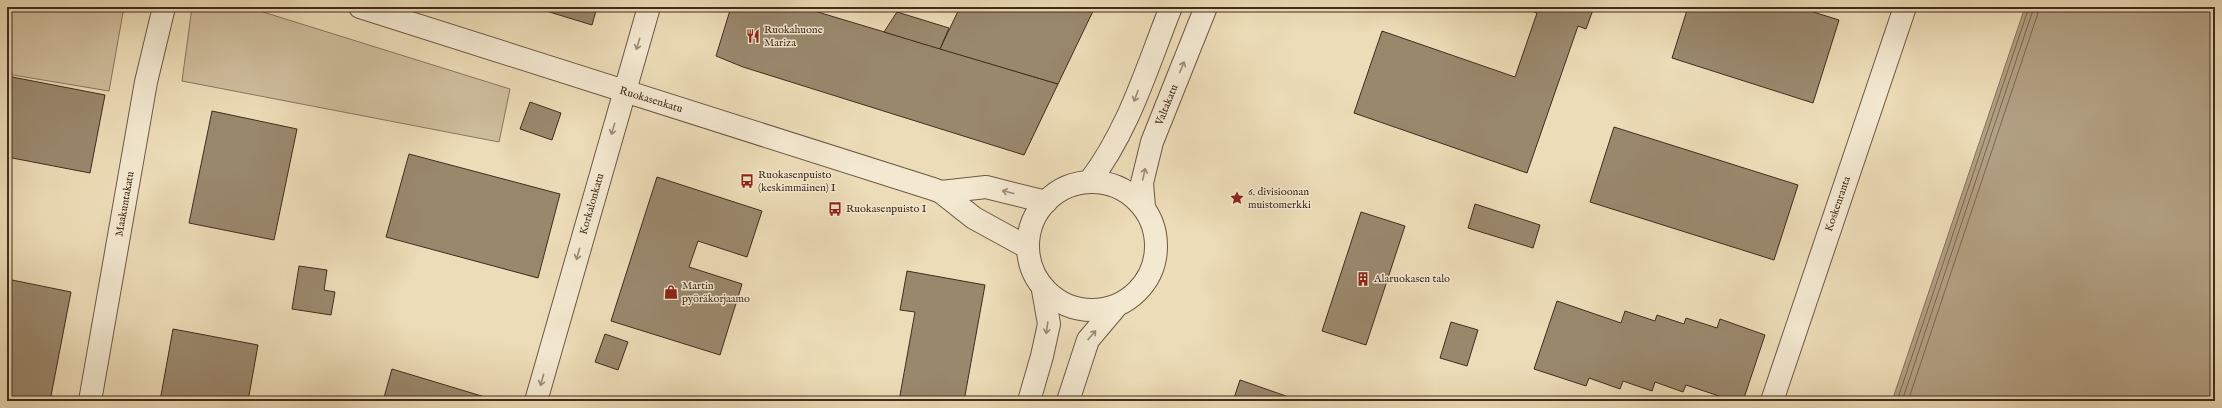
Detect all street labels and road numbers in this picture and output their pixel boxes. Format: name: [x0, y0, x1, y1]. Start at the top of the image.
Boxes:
street label: Valtakatu: [1152, 82, 1182, 128]
street label: Ruokasenkatu: [618, 84, 685, 116]
street label: Maakuntakatu: [112, 170, 138, 238]
street label: Korkalonkatu: [577, 171, 608, 236]
street label: Koskenranta: [1822, 174, 1854, 233]

